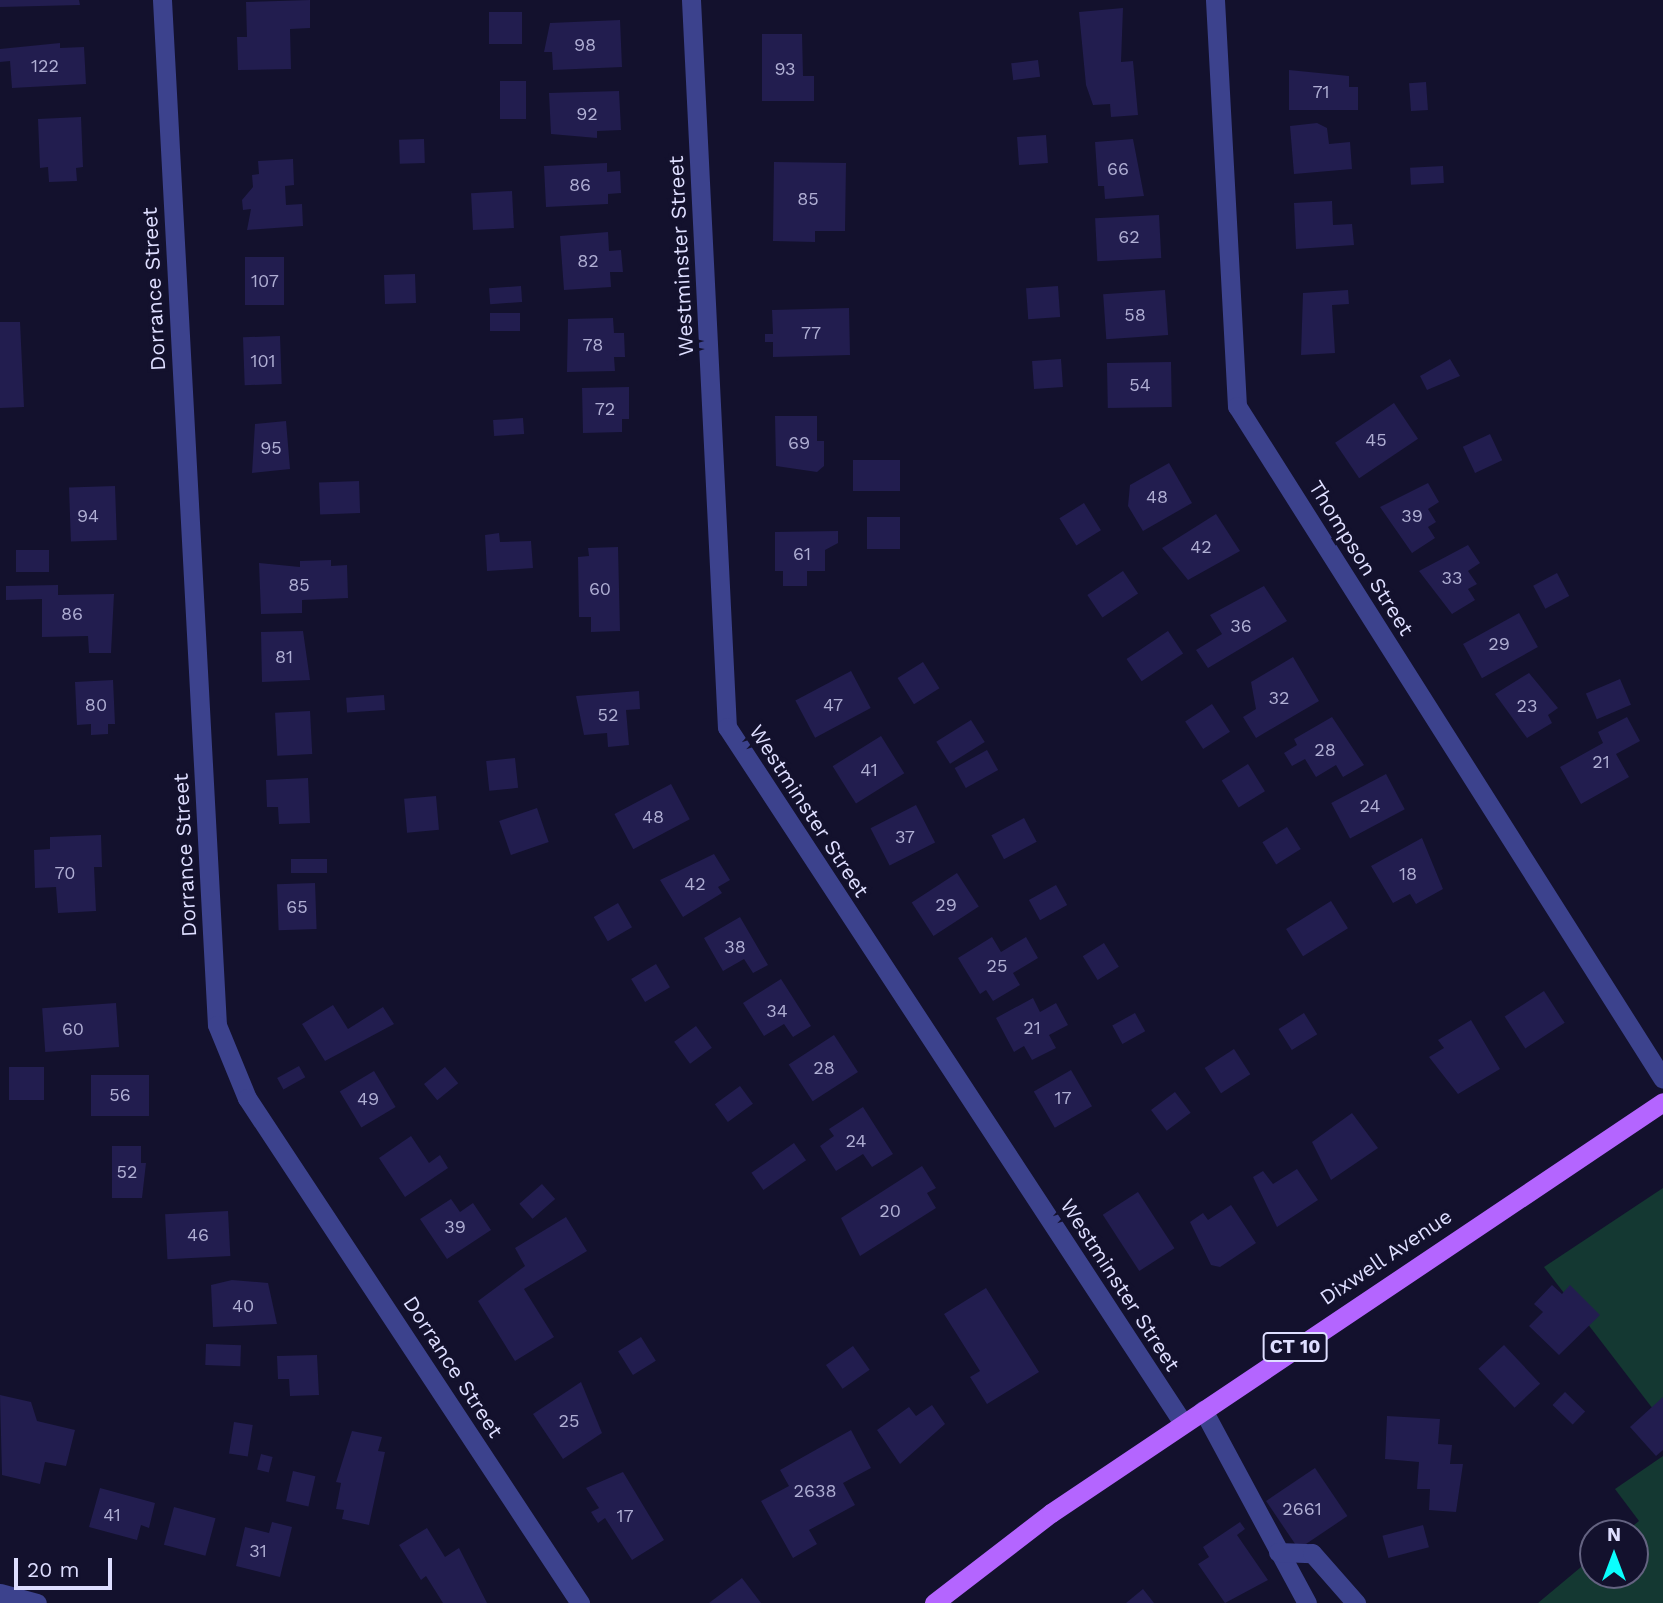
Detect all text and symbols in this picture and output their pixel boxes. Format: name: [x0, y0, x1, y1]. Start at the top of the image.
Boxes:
house number: 98: [574, 34, 596, 56]
house number: 122: [31, 55, 59, 77]
house number: 93: [774, 58, 796, 80]
house number: 71: [1312, 81, 1330, 103]
house number: 92: [576, 103, 598, 125]
street label: Westminster Street: [663, 155, 699, 357]
house number: 66: [1107, 158, 1129, 180]
house number: 86: [569, 174, 591, 196]
house number: 85: [797, 188, 819, 210]
street label: Dorrance Street: [137, 207, 171, 371]
house number: 62: [1118, 226, 1140, 248]
house number: 82: [577, 250, 599, 272]
house number: 107: [251, 270, 279, 292]
house number: 58: [1124, 304, 1146, 326]
house number: 77: [801, 322, 821, 344]
house number: 78: [583, 334, 603, 356]
house number: 101: [250, 350, 276, 372]
house number: 54: [1129, 374, 1151, 396]
house number: 72: [595, 398, 615, 420]
house number: 45: [1365, 429, 1387, 451]
house number: 69: [788, 432, 810, 454]
house number: 95: [260, 437, 282, 459]
street label: Thompson Street: [1303, 476, 1419, 640]
house number: 48: [1146, 486, 1168, 508]
house number: 94: [77, 505, 99, 527]
house number: 39: [1401, 505, 1423, 527]
house number: 42: [1190, 536, 1212, 558]
house number: 61: [793, 543, 811, 565]
house number: 33: [1442, 567, 1462, 589]
house number: 85: [288, 574, 310, 596]
house number: 60: [589, 578, 611, 600]
house number: 86: [61, 603, 83, 625]
house number: 36: [1230, 615, 1252, 637]
house number: 29: [1488, 633, 1510, 655]
house number: 81: [275, 646, 293, 668]
house number: 32: [1269, 687, 1289, 709]
house number: 80: [85, 694, 107, 716]
house number: 47: [823, 694, 843, 716]
house number: 23: [1517, 695, 1537, 717]
house number: 52: [598, 704, 618, 726]
street label: Westminster Street: [744, 720, 874, 902]
house number: 28: [1314, 739, 1336, 761]
house number: 21: [1592, 751, 1610, 773]
house number: 41: [860, 759, 878, 781]
street label: Dorrance Street: [168, 773, 202, 937]
house number: 24: [1360, 795, 1380, 817]
house number: 48: [642, 806, 664, 828]
house number: 37: [895, 826, 915, 848]
house number: 70: [55, 862, 75, 884]
house number: 18: [1399, 863, 1417, 885]
house number: 42: [684, 873, 706, 895]
house number: 29: [935, 894, 957, 916]
house number: 65: [286, 896, 308, 918]
house number: 38: [724, 936, 746, 958]
house number: 25: [987, 955, 1007, 977]
house number: 34: [766, 1000, 788, 1022]
house number: 21: [1023, 1017, 1041, 1039]
house number: 60: [62, 1018, 84, 1040]
house number: 28: [813, 1057, 835, 1079]
house number: 56: [109, 1084, 131, 1106]
house number: 17: [1054, 1087, 1072, 1109]
house number: 49: [357, 1088, 379, 1110]
house number: 24: [846, 1130, 866, 1152]
house number: 52: [117, 1161, 137, 1183]
street label: Westminster Street: [1055, 1194, 1185, 1376]
house number: 20: [879, 1200, 901, 1222]
street label: Dixwell Avenue: [1315, 1203, 1457, 1311]
house number: 39: [444, 1216, 466, 1238]
house number: 46: [187, 1224, 209, 1246]
street label: Dorrance Street: [398, 1291, 508, 1443]
house number: 40: [232, 1295, 254, 1317]
road number: CT 10: [1262, 1331, 1328, 1362]
house number: 25: [559, 1410, 579, 1432]
house number: 2638: [793, 1480, 837, 1502]
house number: 2661: [1282, 1498, 1322, 1520]
house number: 41: [103, 1504, 121, 1526]
house number: 17: [616, 1505, 634, 1527]
north arrow: [1579, 1519, 1649, 1589]
text: N: [1607, 1523, 1621, 1546]
house number: 31: [249, 1540, 267, 1562]
scale bar: [18, 1544, 116, 1588]
text: 20 m: [27, 1557, 79, 1582]

